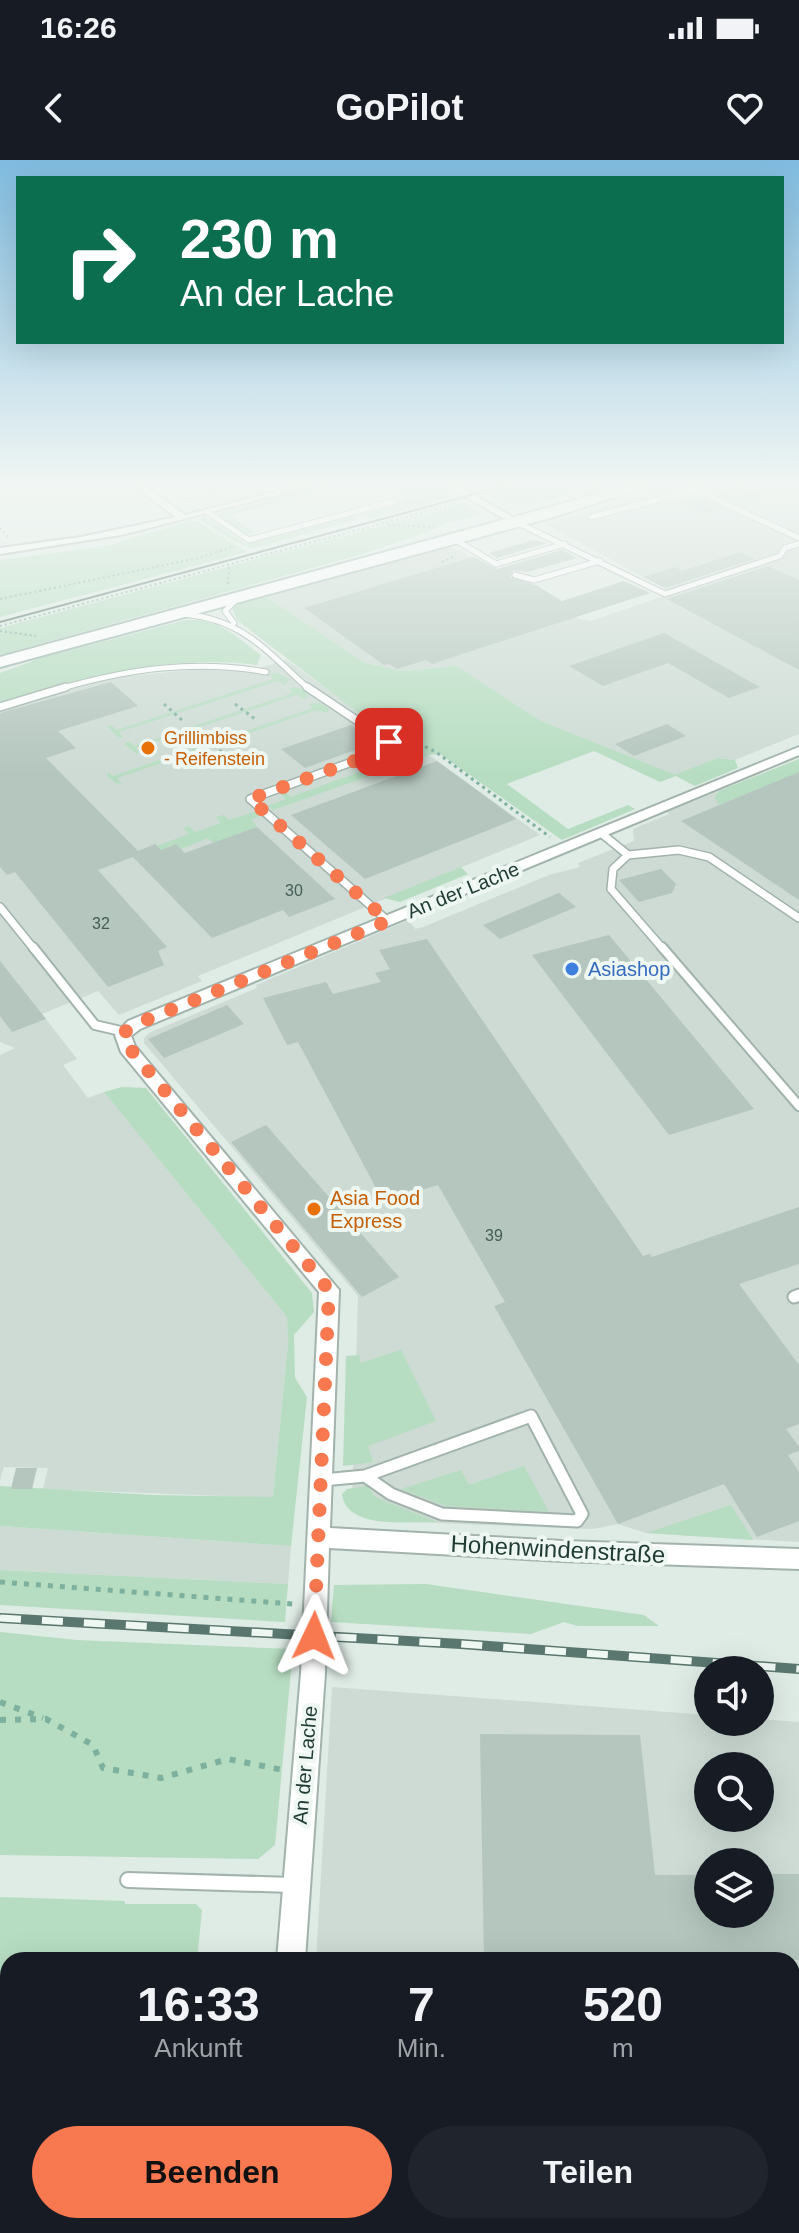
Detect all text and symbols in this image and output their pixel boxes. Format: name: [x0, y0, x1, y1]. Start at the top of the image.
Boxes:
text: 16:26: [40, 11, 117, 44]
icon: back: [32, 86, 76, 130]
icon: heart: [723, 86, 767, 130]
text: GoPilot: [336, 87, 464, 128]
text: 230 m: [180, 207, 339, 270]
icon: right: [48, 208, 152, 312]
text: An der Lache: [180, 273, 394, 314]
pin: [355, 708, 423, 776]
icon: arrive: [367, 720, 411, 764]
place label: Grillimbiss - Reifenstein: [164, 728, 265, 769]
marker: Grillimbiss - Reifenstein: [139, 739, 157, 757]
street label: An der Lache: [404, 858, 522, 922]
house number: 30: [285, 882, 303, 899]
house number: 32: [92, 915, 110, 932]
place label: Asiashop: [588, 958, 670, 980]
marker: Asiashop: [563, 960, 581, 978]
place label: Asia Food Express: [330, 1187, 420, 1232]
marker: Asia Food Express: [305, 1200, 323, 1218]
house number: 39: [485, 1227, 503, 1244]
street label: Hohenwindenstraße: [450, 1530, 666, 1568]
position arrow: [272, 1594, 356, 1678]
map controls: [694, 1656, 774, 1928]
button: sound: [694, 1656, 774, 1736]
street label: An der Lache: [289, 1705, 321, 1825]
button: search: [694, 1752, 774, 1832]
button: layers: [694, 1848, 774, 1928]
text: 16:33: [137, 1978, 260, 2031]
text: 7: [408, 1978, 435, 2031]
text: 520: [583, 1978, 663, 2031]
text: Ankunft: [154, 2033, 242, 2063]
text: Min.: [397, 2033, 446, 2063]
text: m: [612, 2033, 634, 2063]
button: Beenden: [32, 2126, 392, 2218]
button: Teilen: [408, 2126, 768, 2218]

